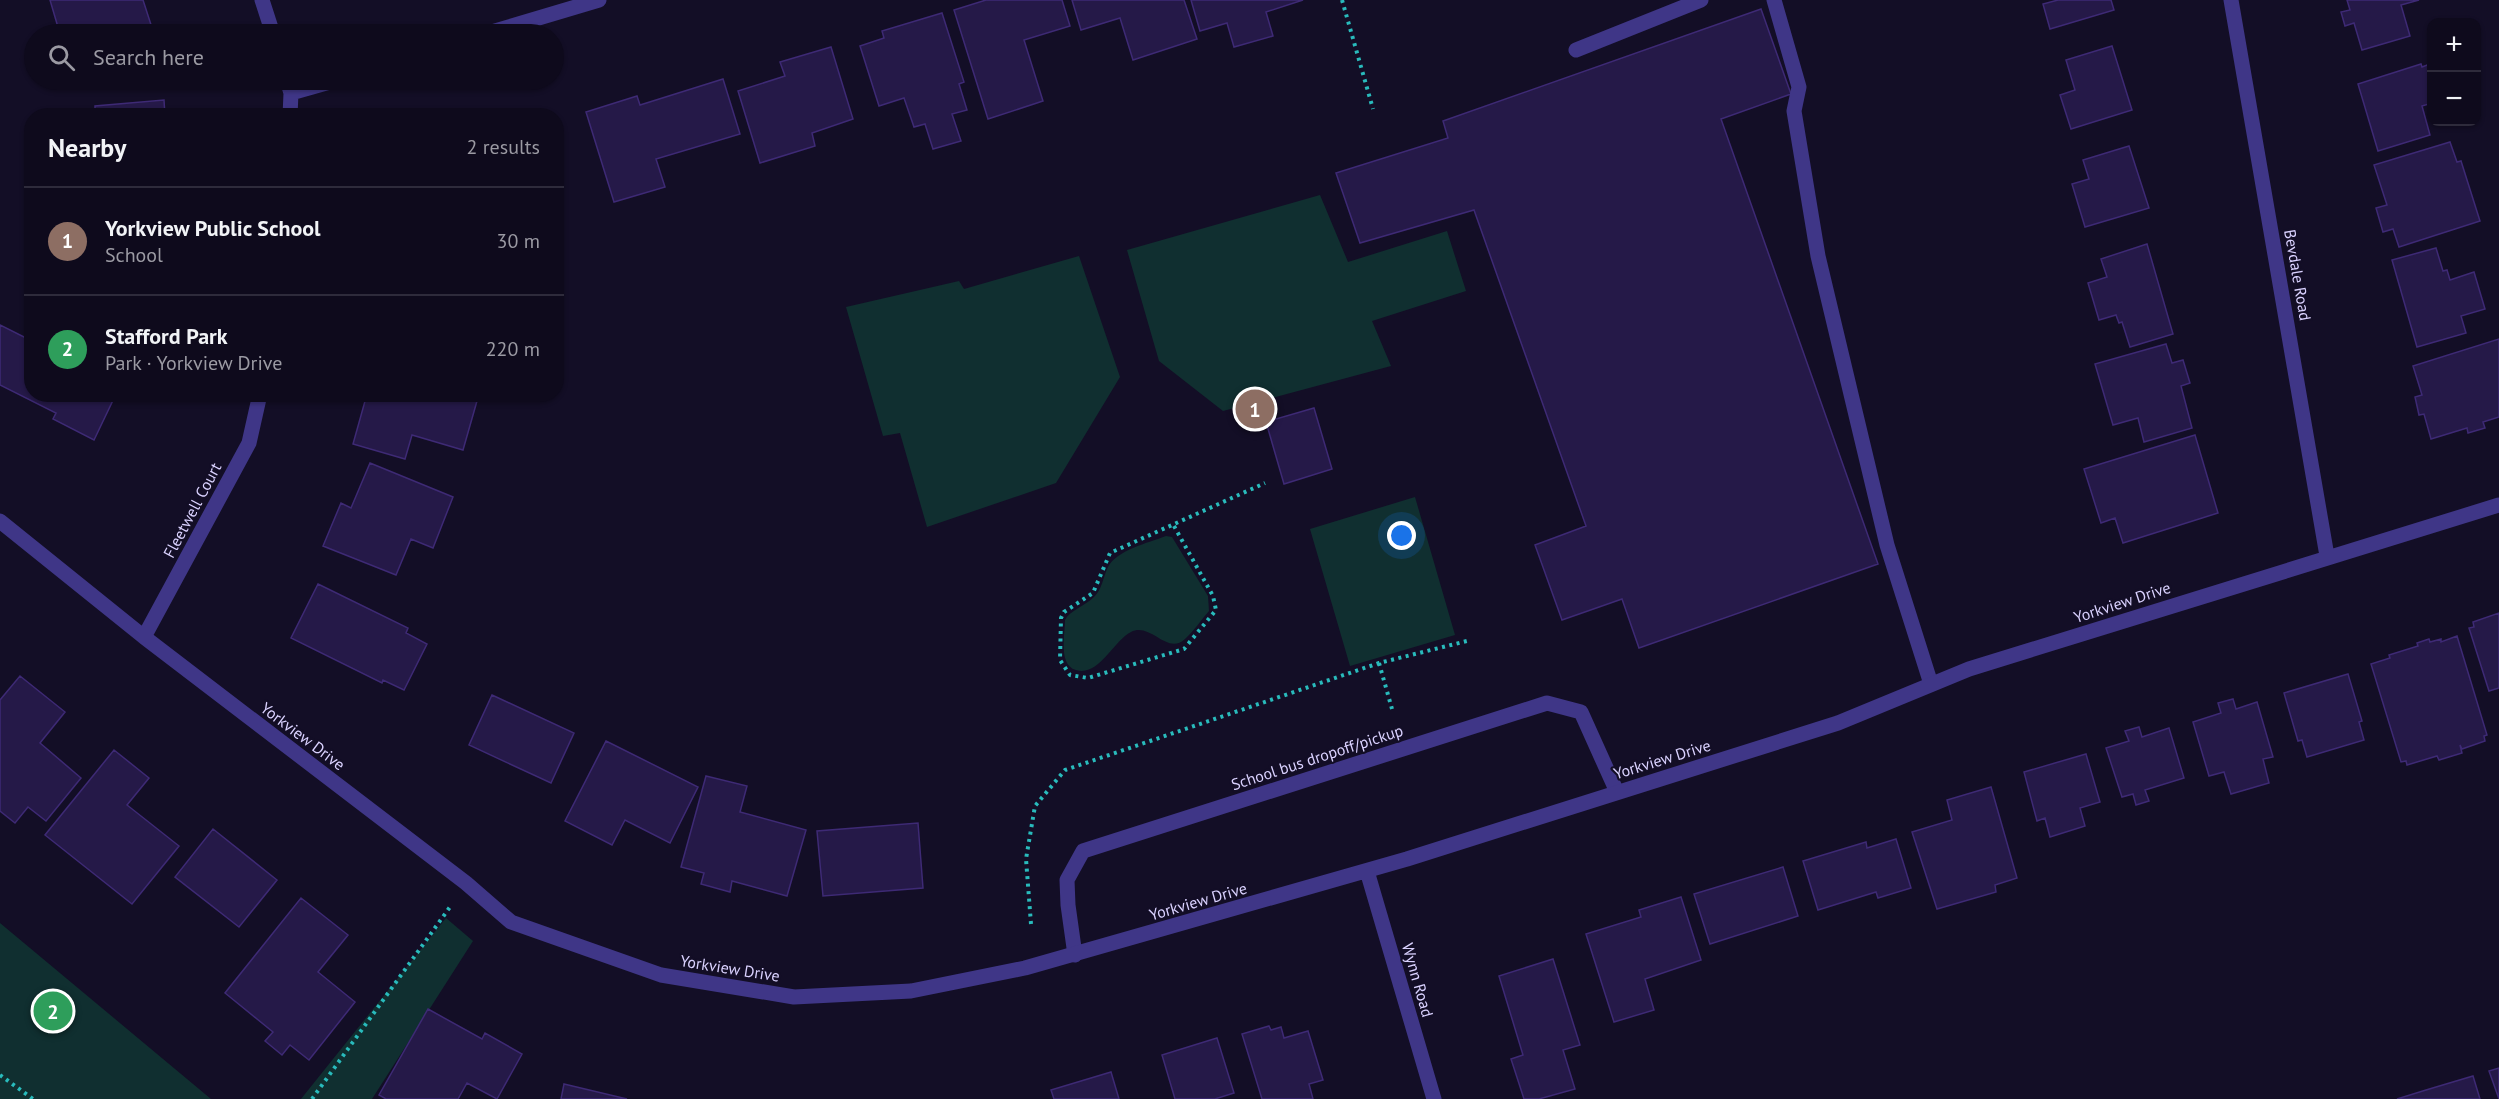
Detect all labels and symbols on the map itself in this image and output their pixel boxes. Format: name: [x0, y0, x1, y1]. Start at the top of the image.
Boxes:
street label: Bevdale Road: [2280, 228, 2316, 322]
pin: 1: [1236, 386, 1274, 432]
street label: Fleetwell Court: [159, 458, 226, 561]
your location: [1387, 521, 1416, 550]
street label: Yorkview Drive: [2071, 577, 2173, 627]
street label: Yorkview Drive: [257, 698, 349, 774]
street label: School bus dropoff/pickup: [1229, 720, 1405, 794]
street label: Yorkview Drive: [1611, 735, 1713, 783]
street label: Yorkview Drive: [1147, 878, 1249, 924]
street label: Wynn Road: [1398, 941, 1438, 1019]
street label: Yorkview Drive: [679, 950, 781, 986]
pin: 2: [34, 988, 72, 1034]

